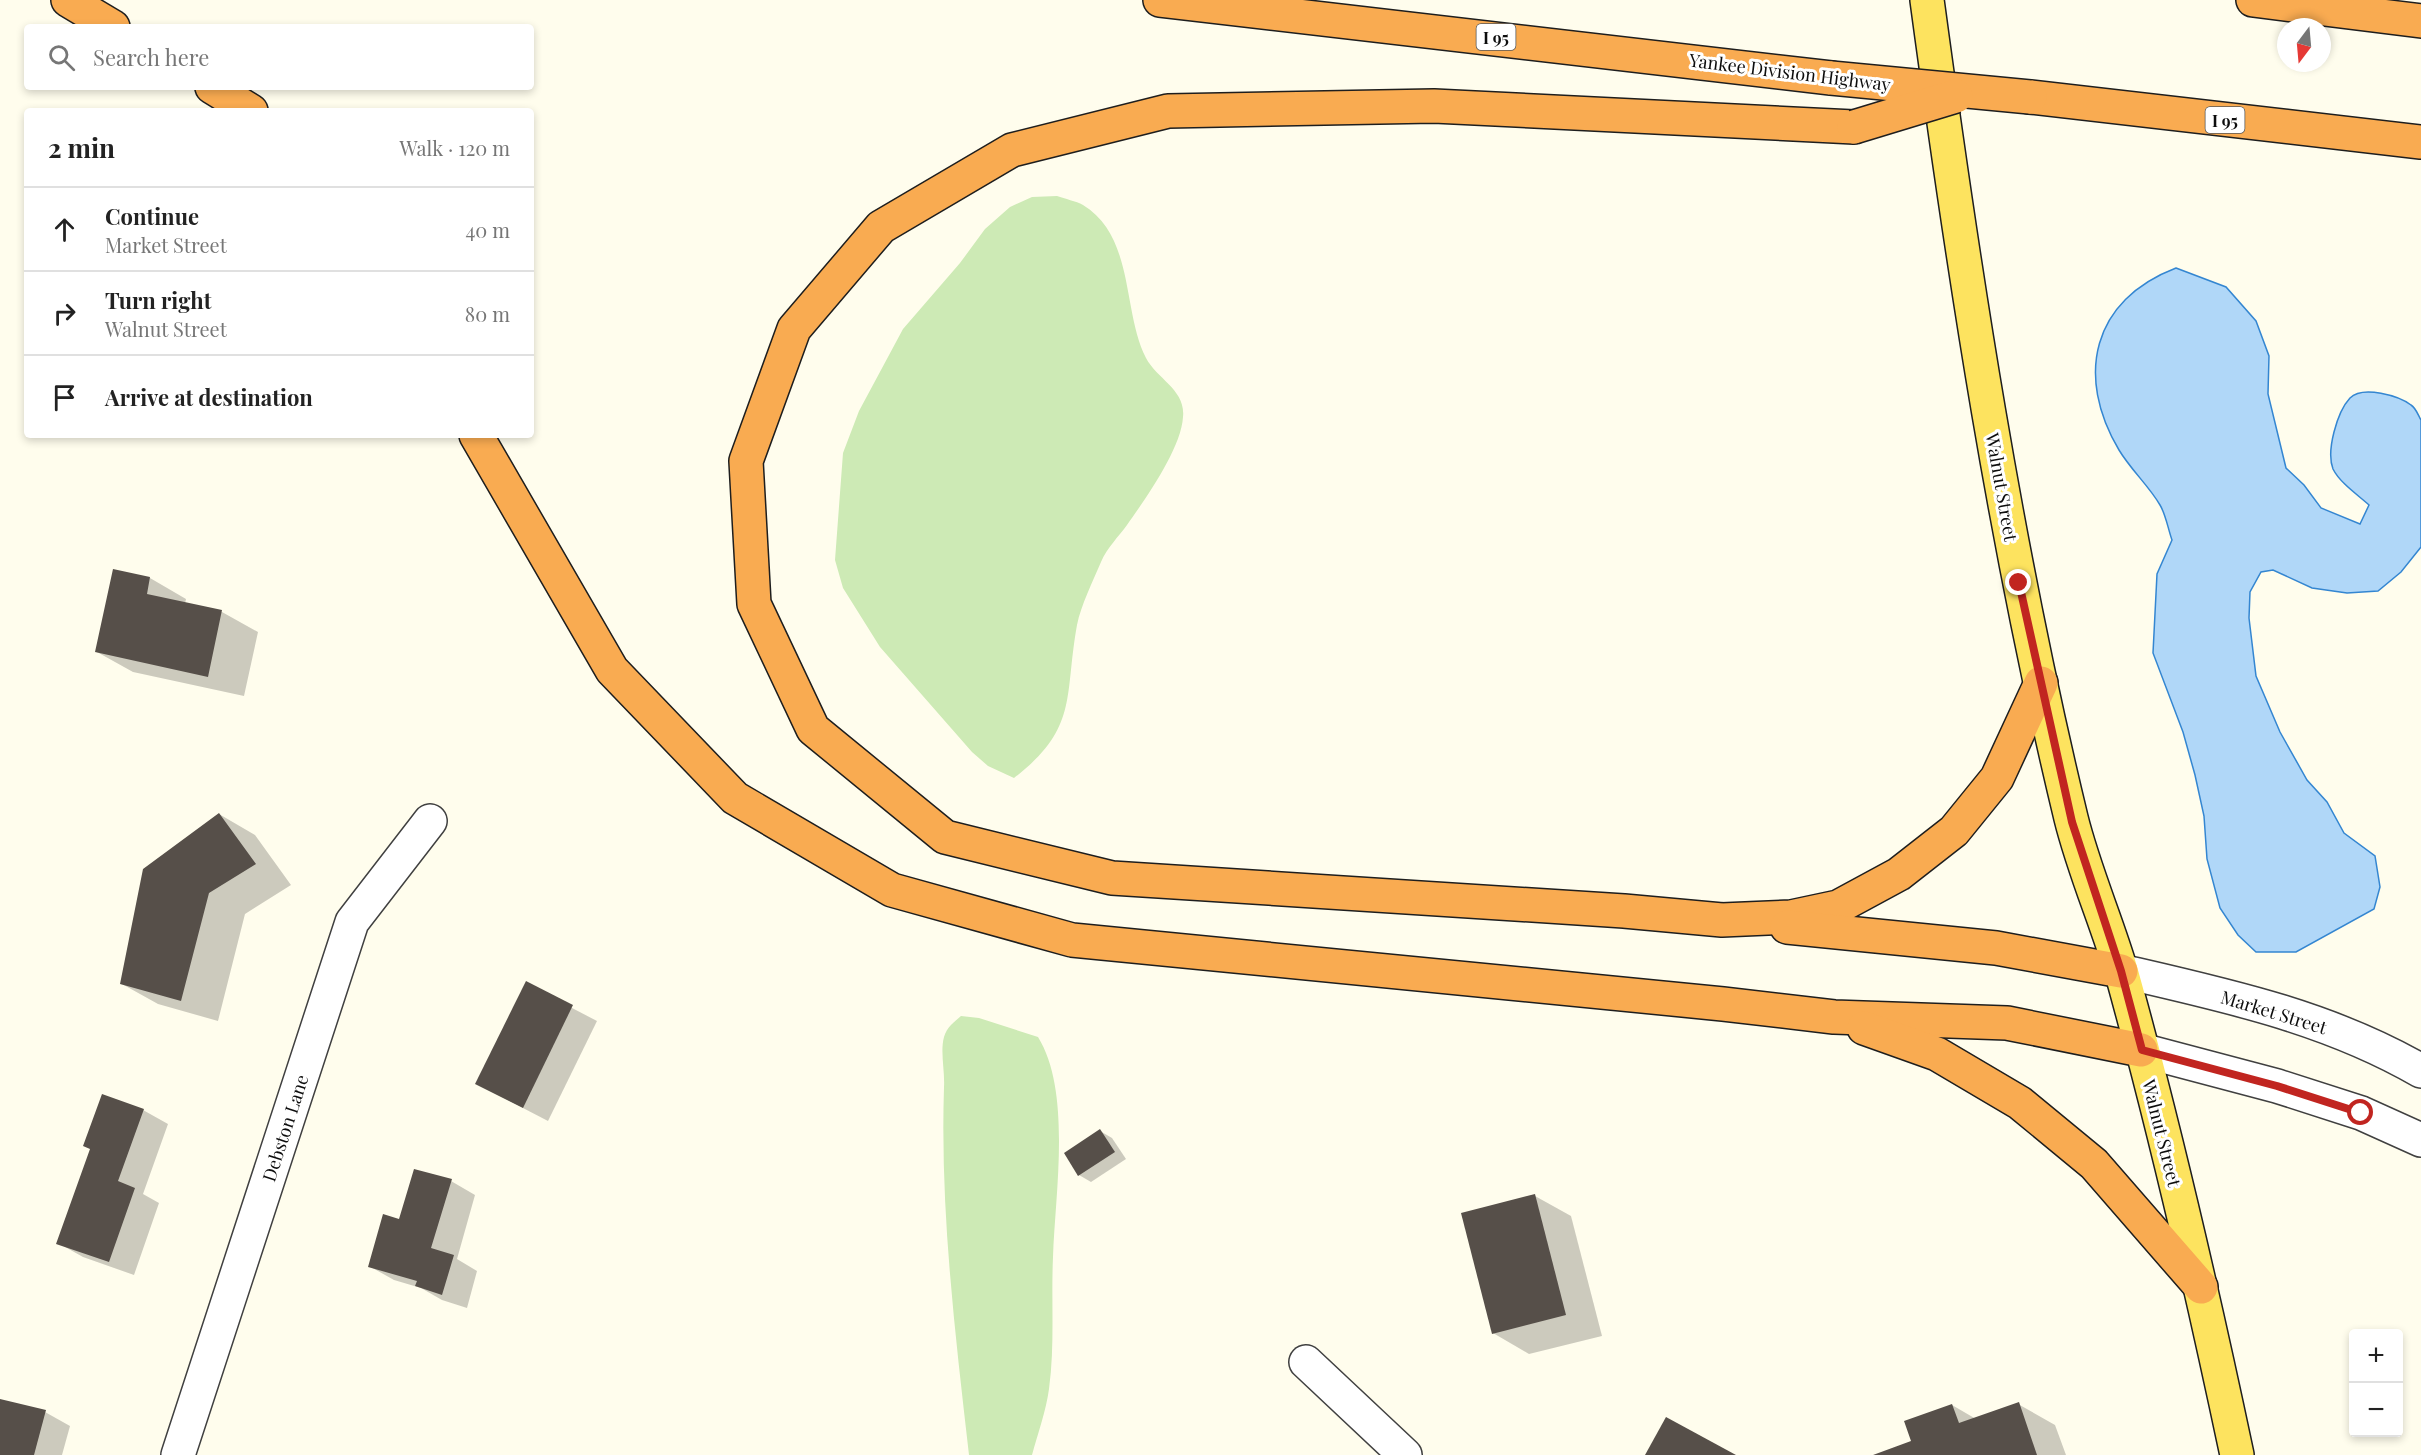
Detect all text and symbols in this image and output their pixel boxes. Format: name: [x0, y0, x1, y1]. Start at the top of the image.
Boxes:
north arrow: [2277, 18, 2331, 72]
search box: [24, 24, 534, 90]
road number: I 95: [1476, 24, 1516, 50]
icon: search: [45, 41, 78, 74]
text: Search here: [93, 42, 209, 72]
street label: Yankee Division Highway: [1687, 48, 1892, 96]
road number: I 95: [2206, 107, 2244, 133]
text: 2 min: [48, 130, 115, 165]
text: Walk · 120 m: [400, 134, 510, 161]
text: Continue: [105, 201, 199, 231]
icon: ahead: [48, 213, 81, 246]
text: 40 m: [465, 216, 510, 243]
text: Market Street: [105, 231, 227, 258]
text: Turn right: [105, 285, 211, 315]
icon: right: [48, 297, 81, 330]
text: 80 m: [465, 300, 510, 327]
text: Walnut Street: [105, 315, 227, 342]
icon: arrive: [48, 381, 81, 414]
text: Arrive at destination: [105, 382, 313, 412]
street label: Walnut Street: [1980, 430, 2023, 544]
route end: [2005, 569, 2031, 595]
street label: Market Street: [2218, 985, 2331, 1040]
street label: Debston Lane: [256, 1071, 314, 1185]
street label: Walnut Street: [2137, 1076, 2187, 1190]
route start: [2347, 1099, 2373, 1125]
map controls: [2349, 1329, 2403, 1437]
button: +: [2349, 1329, 2403, 1383]
button: −: [2349, 1383, 2403, 1437]

